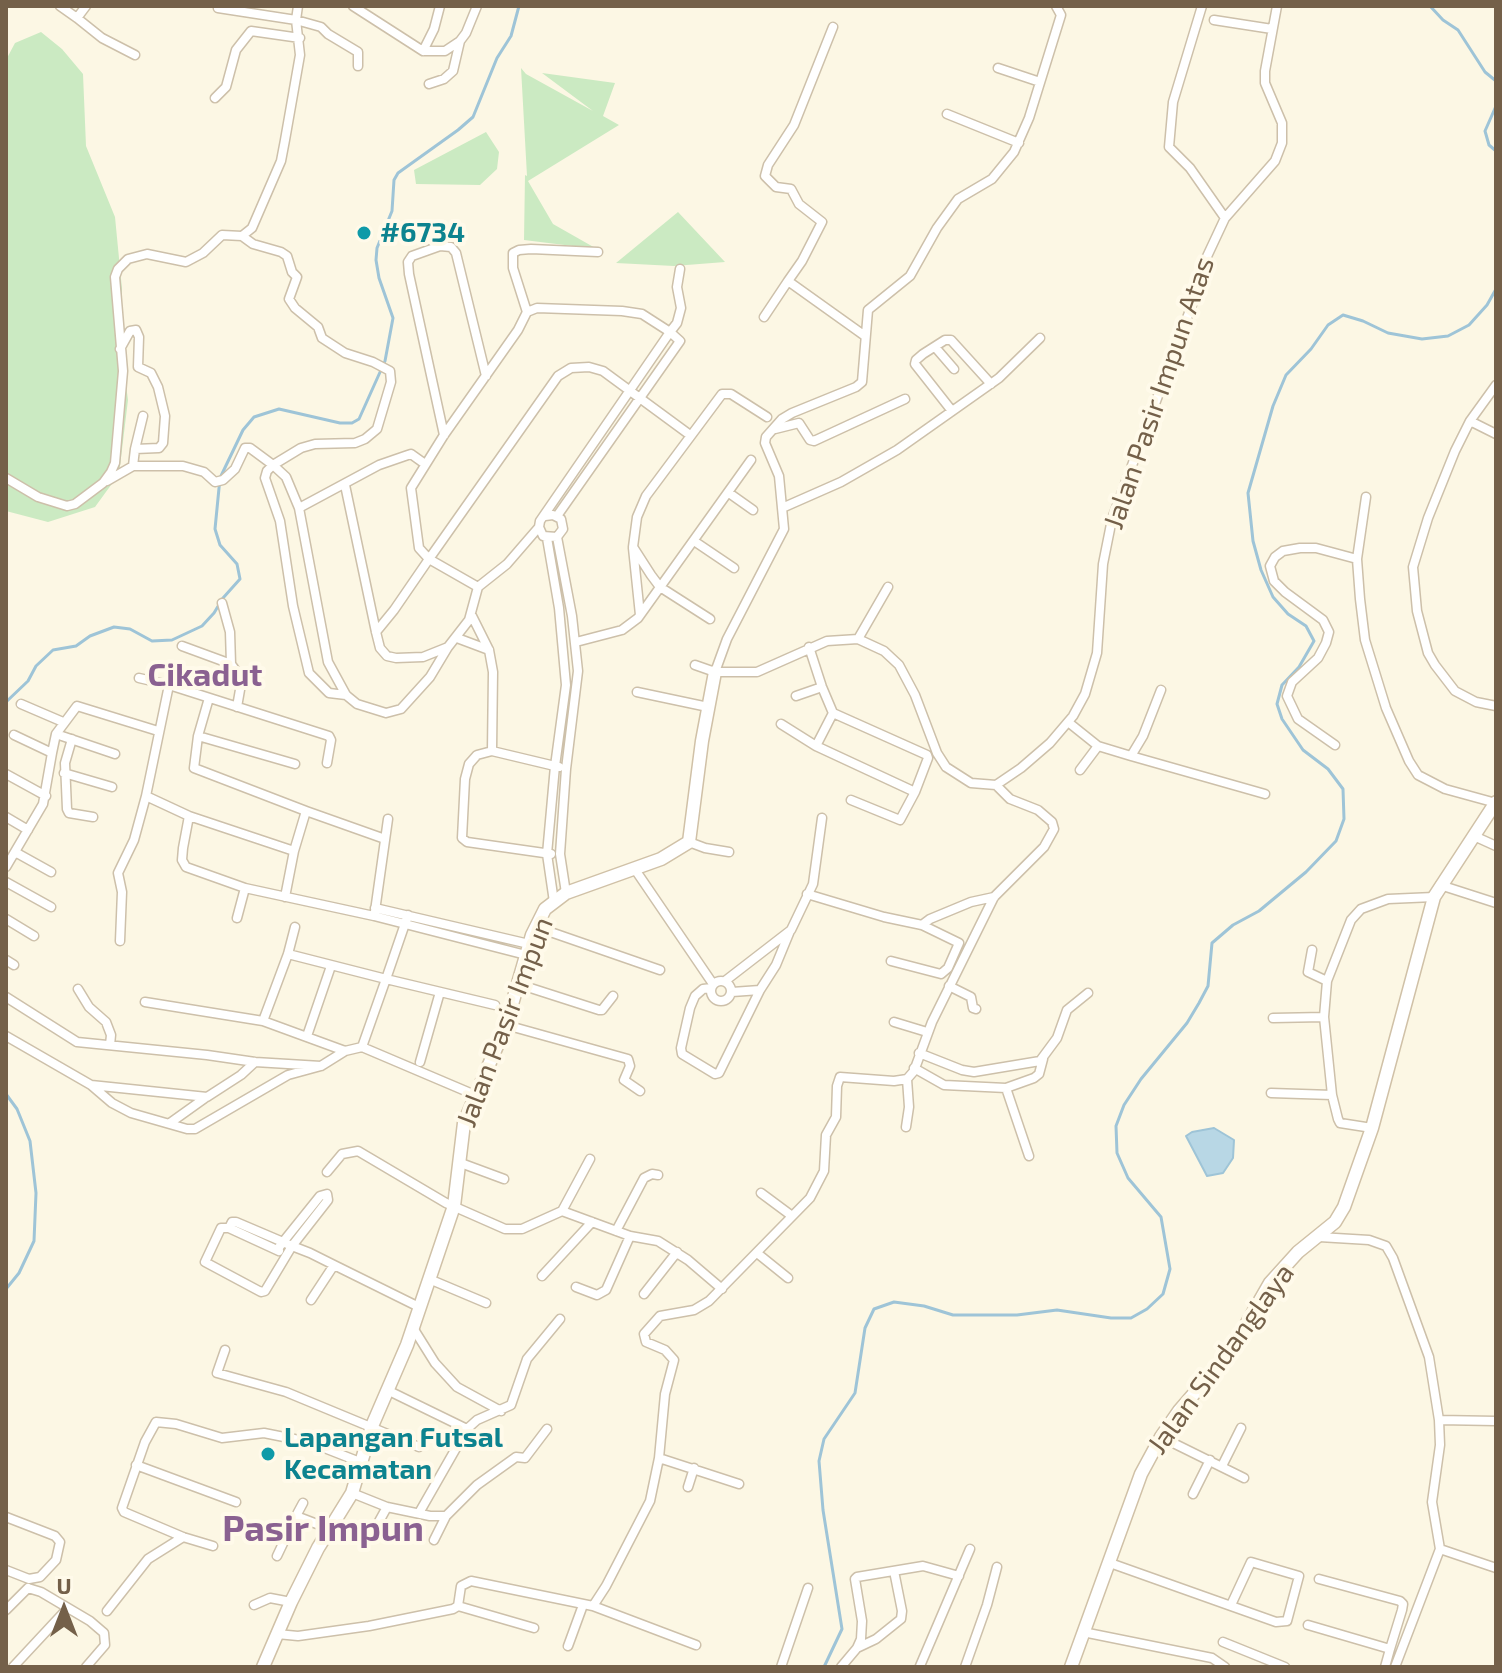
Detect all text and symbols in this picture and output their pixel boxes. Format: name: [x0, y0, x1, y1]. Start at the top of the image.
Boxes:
place label: #6734: [380, 216, 465, 250]
marker: #6734: [355, 224, 373, 242]
street label: Jalan Pasir Impun Atas: [1097, 253, 1221, 533]
district label: Cikadut: [148, 656, 262, 694]
street label: Jalan Pasir Impun: [450, 912, 560, 1132]
street label: Jalan Sindanglaya: [1141, 1257, 1301, 1461]
place label: Lapangan Futsal Kecamatan: [284, 1421, 503, 1487]
marker: Lapangan Futsal Kecamatan: [259, 1445, 277, 1463]
district label: Pasir Impun: [222, 1507, 424, 1551]
north arrow: [24, 1569, 104, 1649]
text: U: [56, 1572, 72, 1598]

